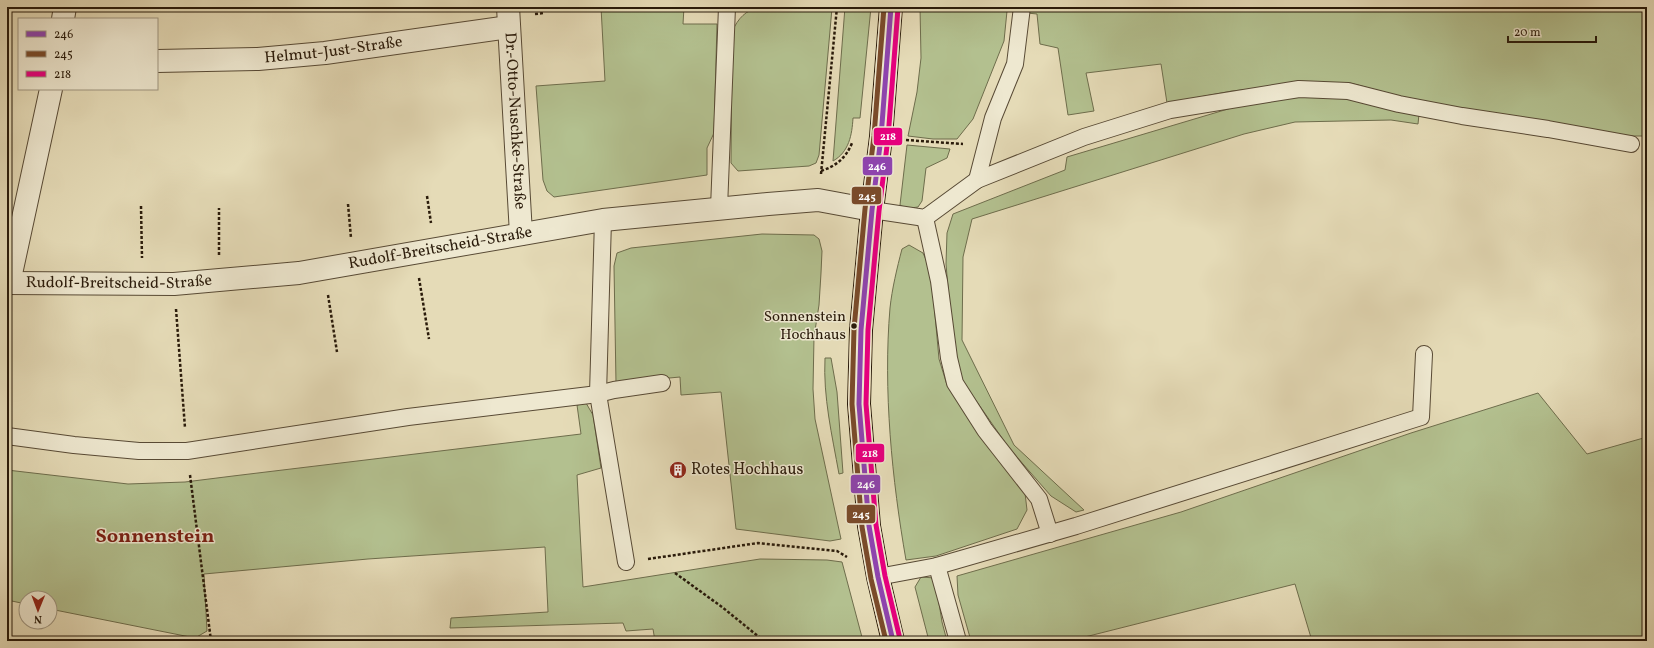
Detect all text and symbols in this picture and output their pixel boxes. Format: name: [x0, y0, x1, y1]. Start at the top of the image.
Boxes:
legend: [18, 18, 158, 90]
scale bar: [1508, 18, 1596, 44]
text: 20 m: [1514, 25, 1541, 41]
text: 246: [54, 27, 73, 43]
street label: Helmut-Just-Straße: [263, 31, 404, 69]
street label: Dr.-Otto-Nuschke-Straße: [498, 32, 531, 210]
text: 245: [54, 47, 73, 63]
text: 218: [54, 67, 71, 83]
line badge: 218: [873, 127, 903, 146]
text: 218: [880, 130, 896, 145]
line badge: 246: [862, 156, 893, 176]
text: 246: [868, 160, 886, 175]
line badge: 245: [851, 186, 882, 205]
text: 245: [858, 190, 876, 205]
street label: Rudolf-Breitscheid-Straße: [347, 222, 534, 275]
street label: Rudolf-Breitscheid-Straße: [26, 270, 213, 295]
place label: Sonnenstein Hochhaus: [764, 307, 846, 346]
marker: Sonnenstein Hochhaus: [849, 321, 859, 331]
line badge: 218: [855, 443, 885, 463]
text: 218: [862, 447, 878, 462]
place label: Rotes Hochhaus: [691, 459, 804, 481]
building icon: Rotes Hochhaus: [668, 460, 688, 480]
line badge: 246: [850, 474, 881, 494]
text: 246: [857, 478, 875, 493]
line badge: 245: [846, 504, 876, 524]
text: 245: [852, 508, 870, 523]
district label: Sonnenstein: [96, 523, 214, 551]
north arrow: [18, 590, 58, 630]
text: N: [34, 611, 42, 626]

